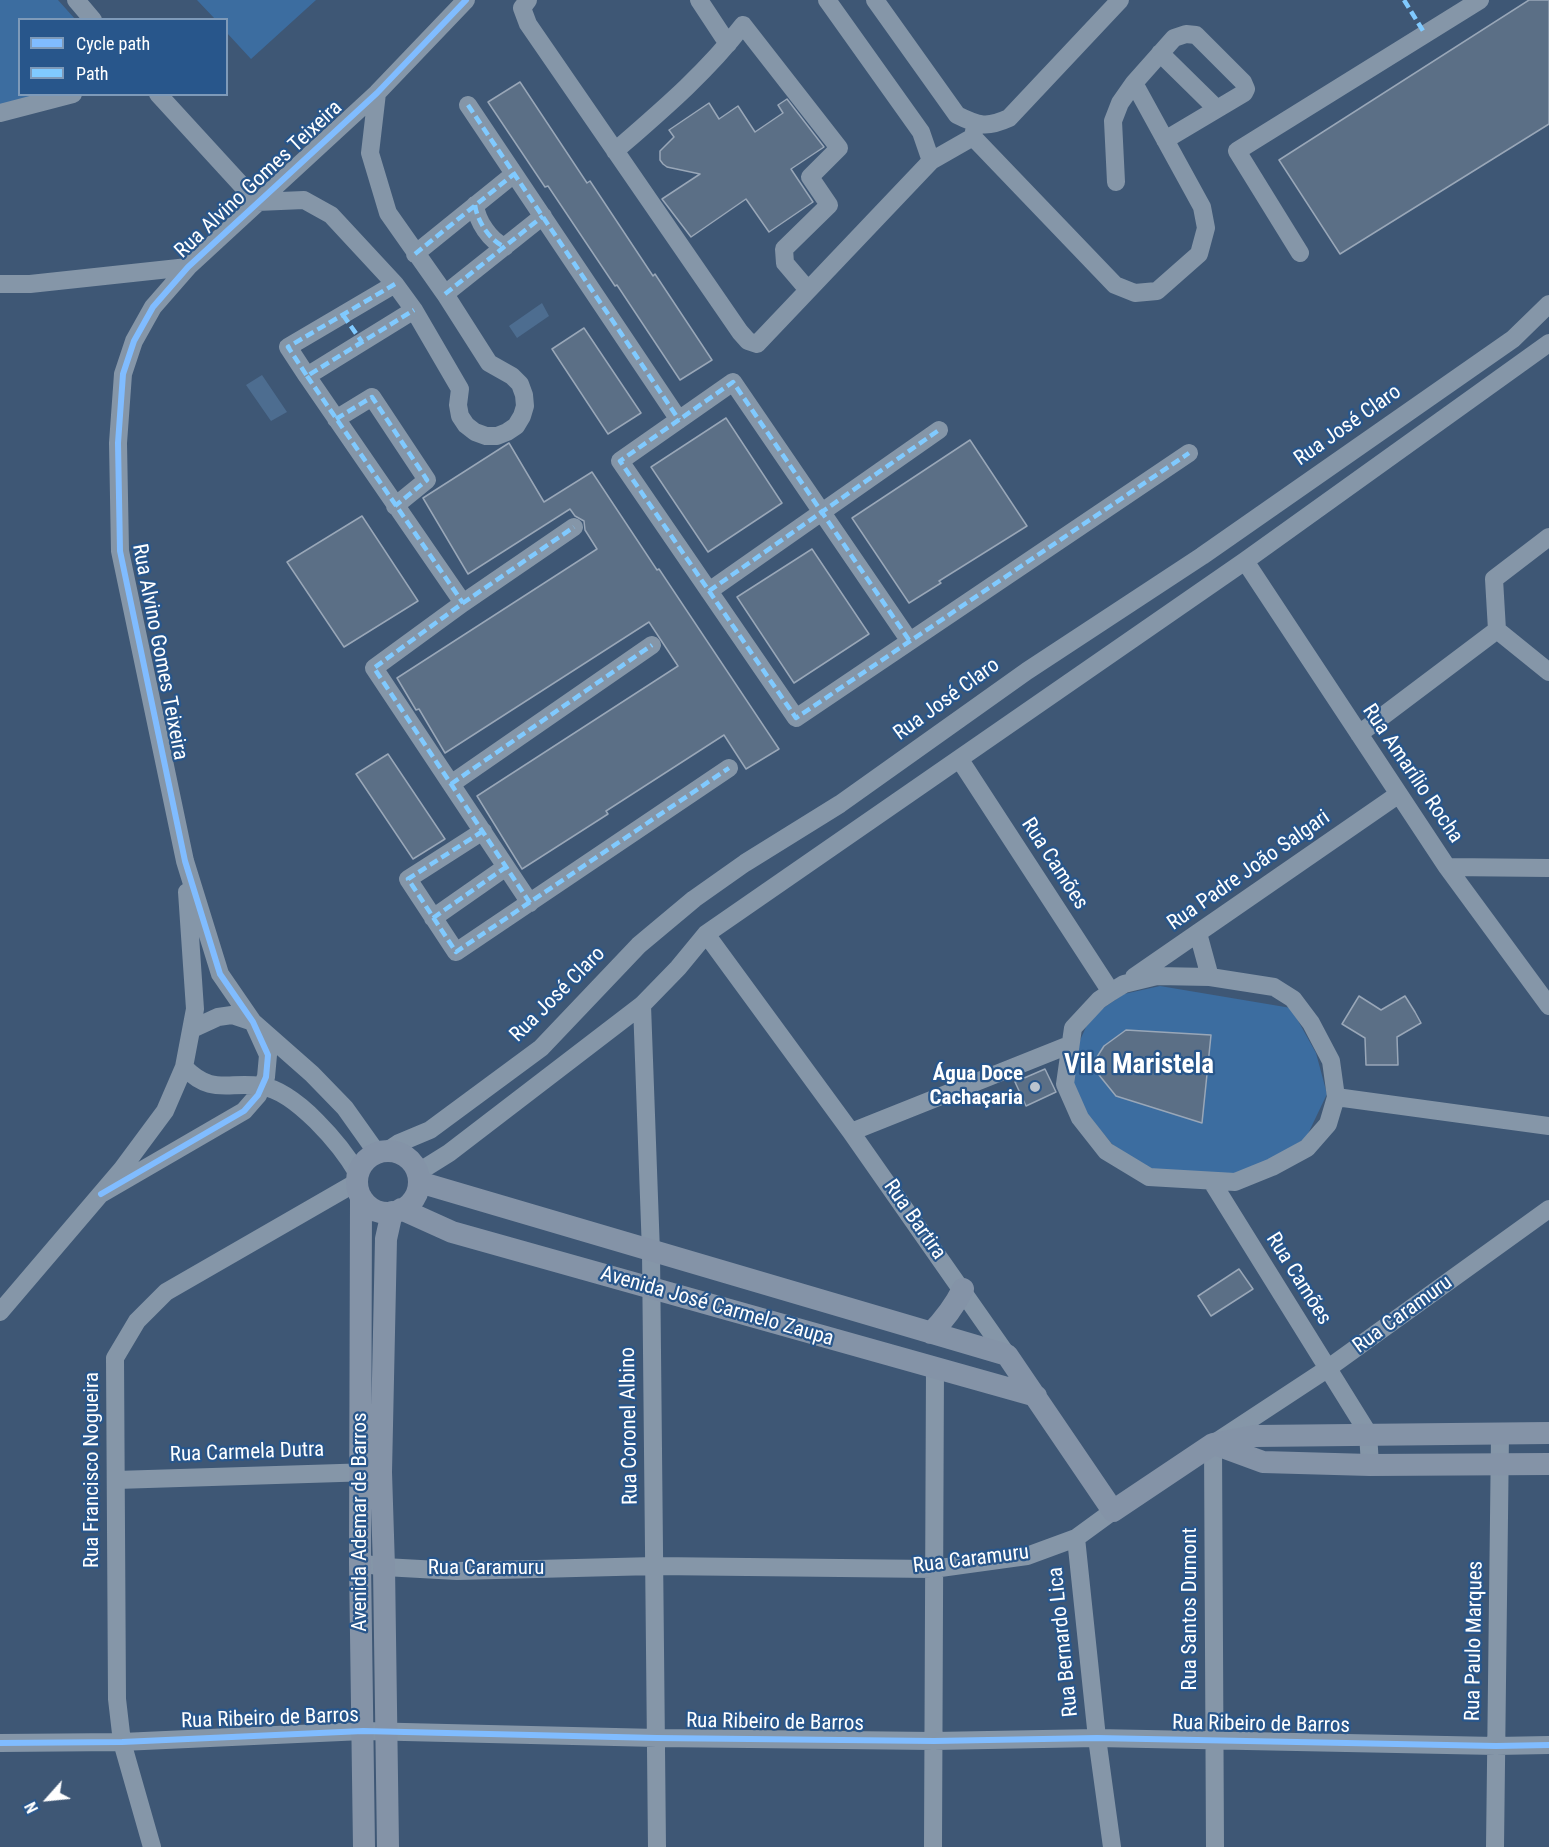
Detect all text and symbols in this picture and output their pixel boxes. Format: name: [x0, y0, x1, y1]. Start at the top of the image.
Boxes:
legend: [18, 18, 228, 96]
text: Cycle path: [76, 33, 150, 54]
text: Path: [76, 63, 109, 84]
street label: Rua Alvino Gomes Teixeira: [170, 96, 348, 264]
street label: Rua José Claro: [1290, 380, 1406, 472]
street label: Rua Alvino Gomes Teixeira: [126, 542, 192, 762]
street label: Rua José Claro: [889, 653, 1005, 747]
street label: Rua Amarílio Rocha: [1356, 700, 1468, 848]
street label: Rua Padre João Salgari: [1163, 805, 1335, 937]
street label: Rua Camões: [1015, 814, 1093, 914]
street label: Rua José Claro: [505, 942, 611, 1048]
district label: Vila Maristela: [1064, 1050, 1214, 1082]
place label: Água Doce Cachaçaria: [930, 1062, 1023, 1112]
marker: Água Doce Cachaçaria: [1028, 1080, 1042, 1094]
street label: Rua Bartira: [877, 1175, 951, 1265]
street label: Rua Camões: [1260, 1228, 1336, 1330]
street label: Avenida José Carmelo Zaupa: [598, 1262, 836, 1352]
street label: Rua Caramuru: [1348, 1271, 1458, 1359]
street label: Rua Coronel Albino: [616, 1347, 644, 1505]
street label: Rua Francisco Nogueira: [80, 1372, 106, 1568]
street label: Avenida Ademar de Barros: [348, 1412, 374, 1632]
street label: Rua Carmela Dutra: [169, 1438, 325, 1468]
street label: Rua Santos Dumont: [1178, 1527, 1204, 1691]
street label: Rua Caramuru: [912, 1540, 1030, 1580]
street label: Rua Caramuru: [428, 1556, 544, 1582]
street label: Rua Paulo Marques: [1461, 1561, 1489, 1721]
street label: Rua Bernardo Lica: [1044, 1566, 1084, 1718]
street label: Rua Ribeiro de Barros: [181, 1703, 359, 1735]
street label: Rua Ribeiro de Barros: [686, 1709, 864, 1737]
street label: Rua Ribeiro de Barros: [1172, 1711, 1350, 1739]
north arrow: [18, 1769, 78, 1829]
text: N: [21, 1799, 42, 1816]

